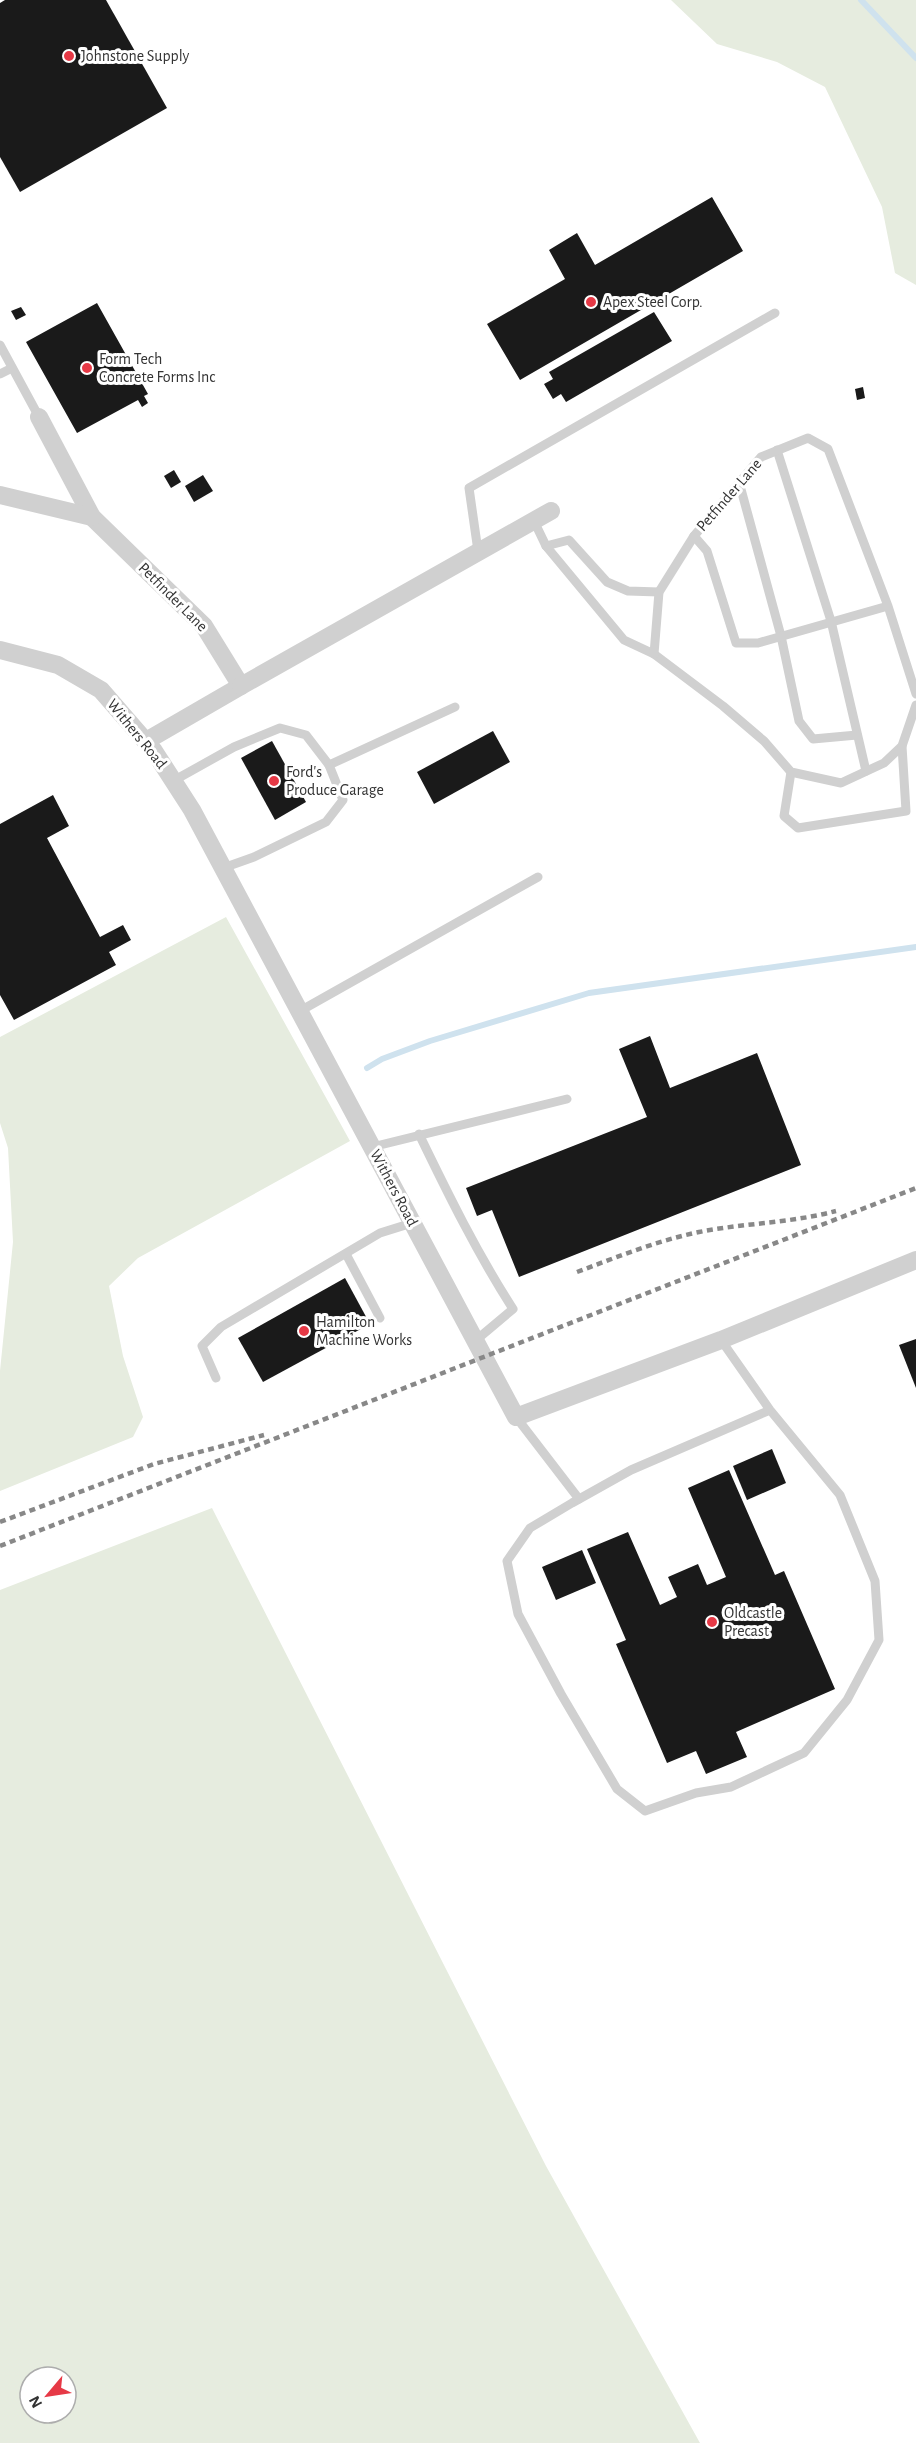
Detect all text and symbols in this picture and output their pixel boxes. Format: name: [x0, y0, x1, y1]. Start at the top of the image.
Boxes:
place label: Johnstone Supply: [81, 48, 190, 65]
marker: Johnstone Supply: [62, 49, 76, 63]
place label: Apex Steel Corp.: [603, 294, 703, 310]
marker: Apex Steel Corp.: [584, 295, 598, 309]
place label: Form Tech Concrete Forms Inc: [99, 351, 216, 385]
marker: Form Tech Concrete Forms Inc: [80, 361, 94, 375]
street label: Petfinder Lane: [693, 456, 765, 534]
street label: Petfinder Lane: [135, 559, 211, 635]
street label: Withers Road: [104, 696, 170, 772]
place label: Ford's Produce Garage: [286, 764, 384, 798]
marker: Ford's Produce Garage: [267, 774, 281, 788]
street label: Withers Road: [367, 1147, 421, 1229]
place label: Hamilton Machine Works: [316, 1314, 412, 1348]
marker: Hamilton Machine Works: [297, 1324, 311, 1338]
place label: Oldcastle Precast: [724, 1605, 782, 1639]
marker: Oldcastle Precast: [705, 1615, 719, 1629]
north arrow: [18, 2365, 78, 2425]
text: N: [26, 2393, 45, 2411]

